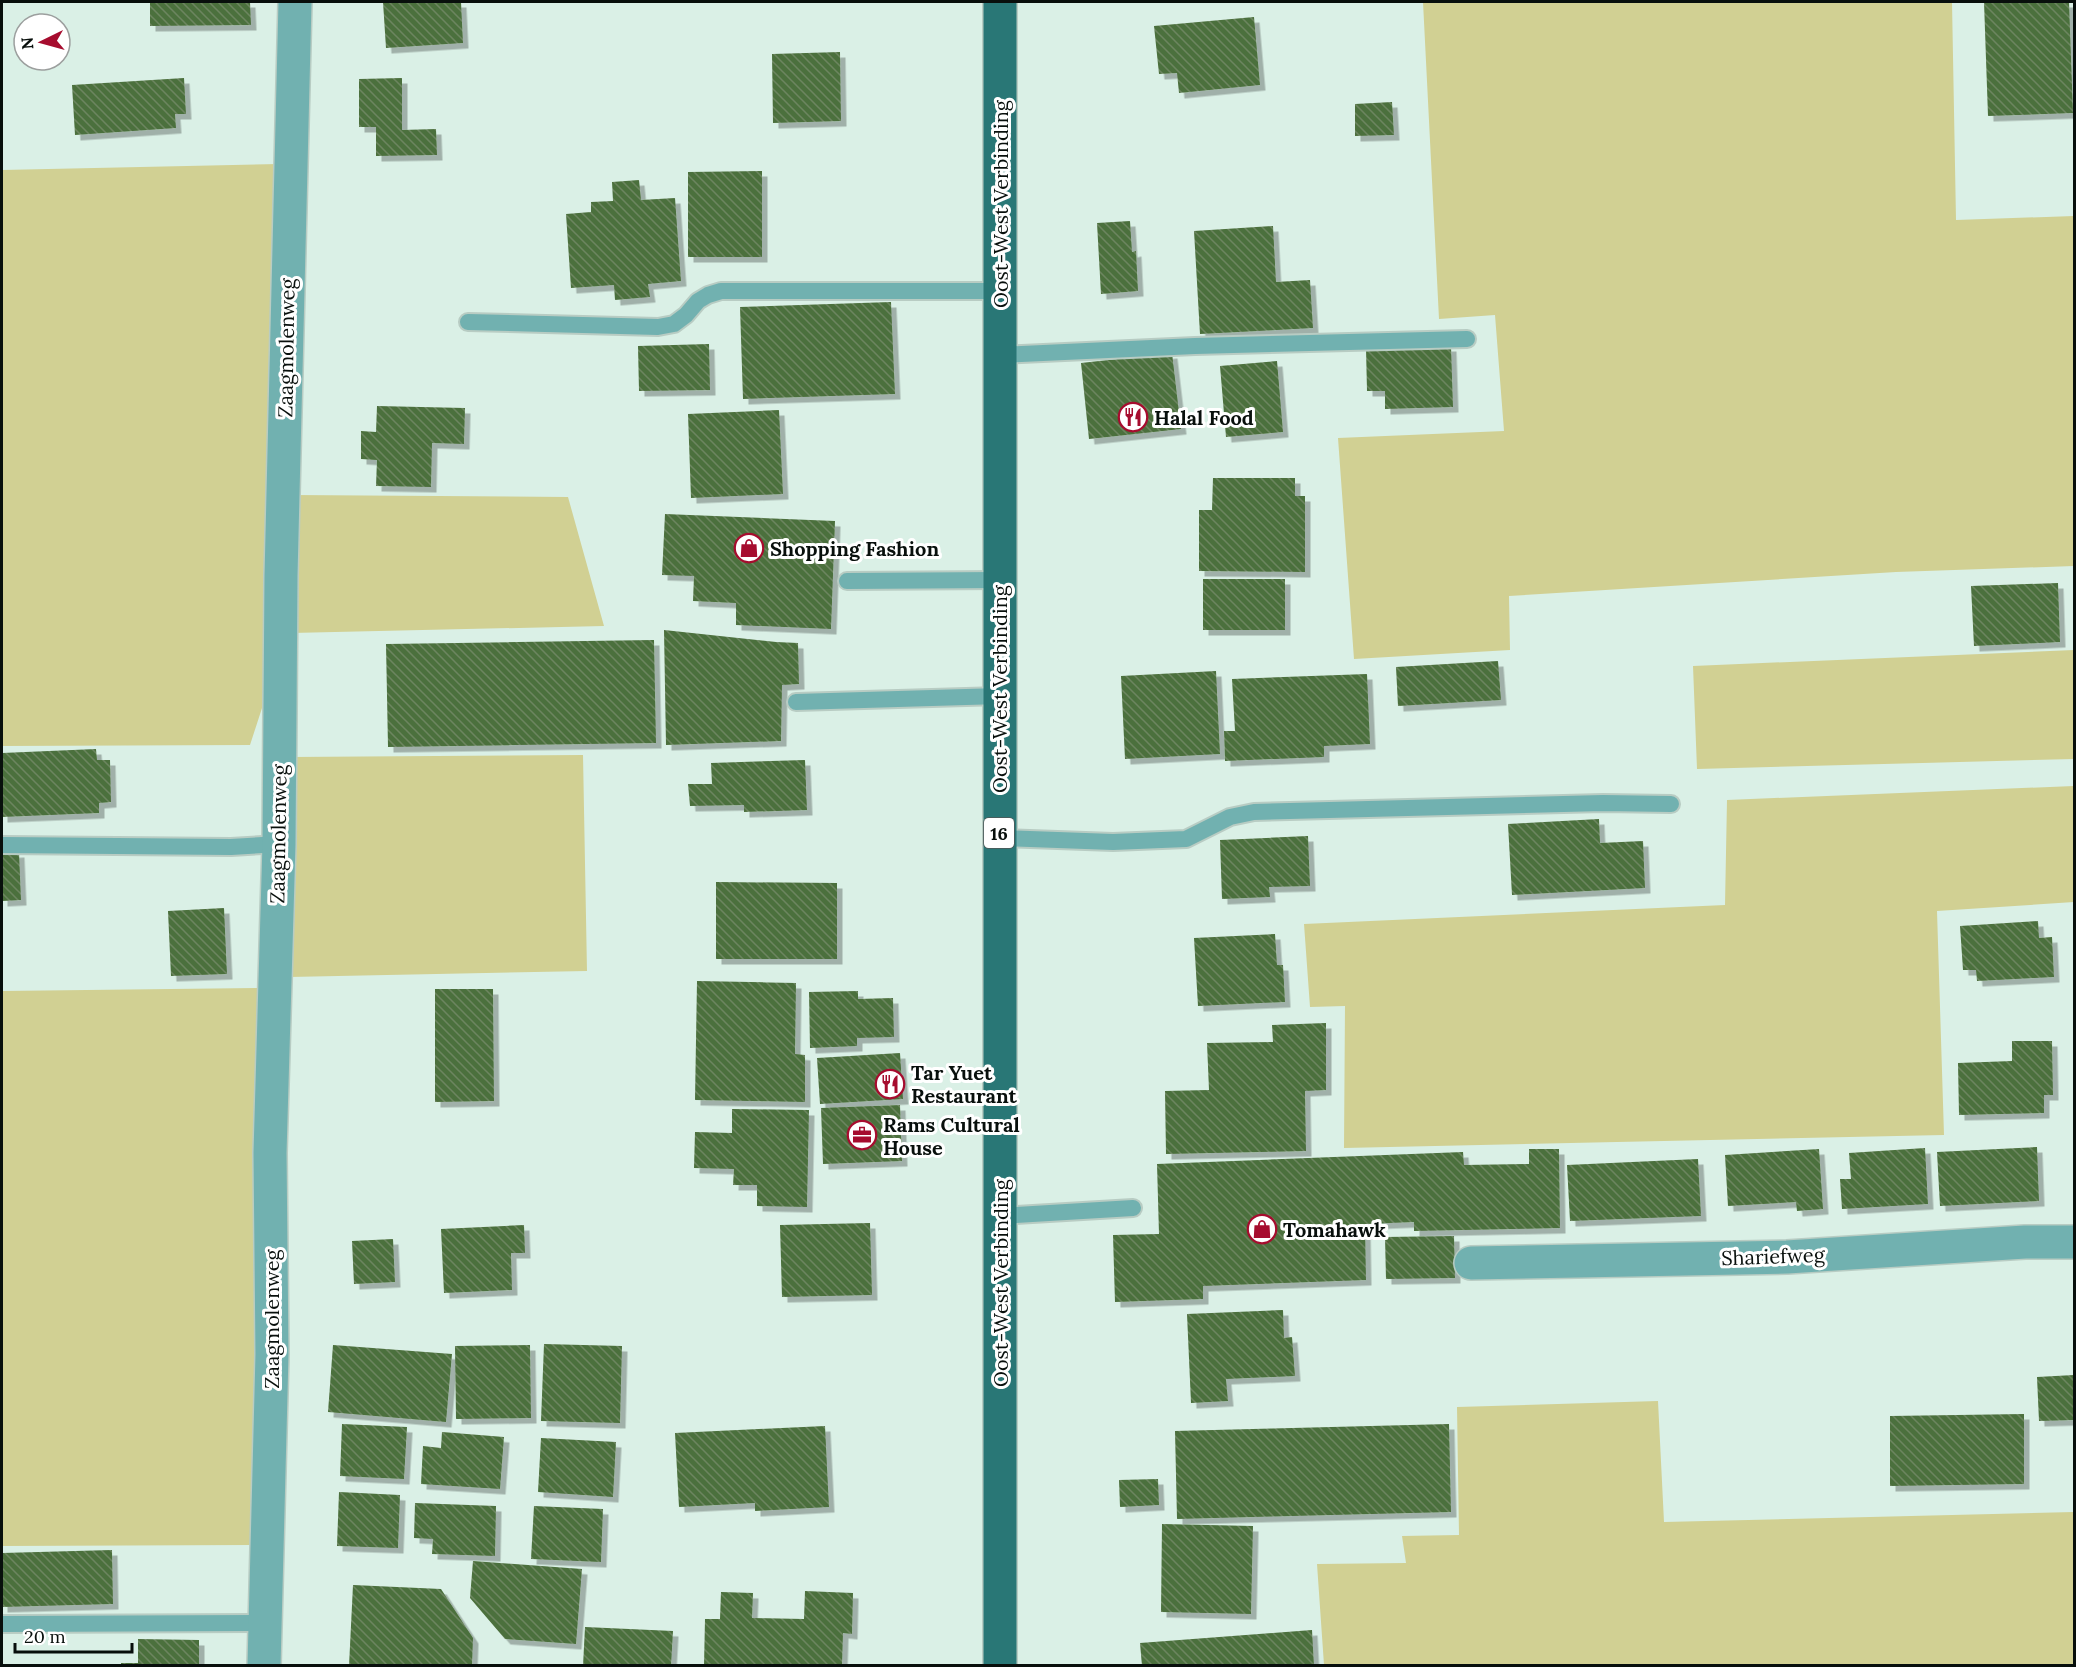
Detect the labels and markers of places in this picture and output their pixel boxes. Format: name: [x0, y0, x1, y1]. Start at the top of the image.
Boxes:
restaurant icon: Halal Food: [1117, 401, 1149, 433]
place label: Halal Food: [1154, 405, 1254, 430]
shop icon: Shopping Fashion: [733, 532, 765, 564]
place label: Shopping Fashion: [770, 536, 939, 561]
place label: Tar Yuet Restaurant: [911, 1060, 1018, 1108]
restaurant icon: Tar Yuet Restaurant: [874, 1068, 906, 1100]
place label: Rams Cultural House: [883, 1112, 1020, 1160]
office icon: Rams Cultural House: [846, 1119, 878, 1151]
shop icon: Tomahawk: [1246, 1213, 1278, 1245]
place label: Tomahawk: [1283, 1217, 1386, 1242]

